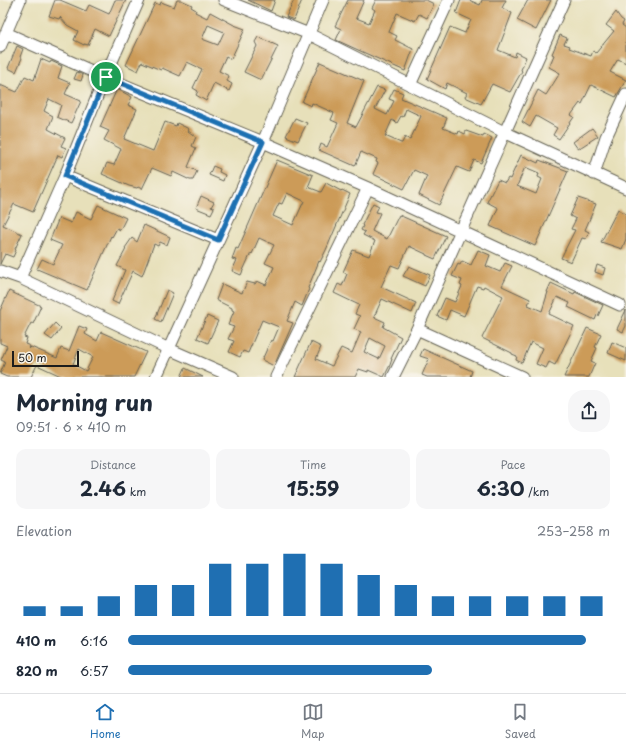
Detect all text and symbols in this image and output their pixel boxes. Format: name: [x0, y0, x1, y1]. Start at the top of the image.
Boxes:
pin: [89, 60, 123, 94]
icon: arrive: [95, 66, 117, 88]
scale bar: [12, 349, 79, 368]
text: 50 m: [18, 349, 47, 366]
text: Morning run: [16, 385, 153, 418]
button: share: [568, 390, 610, 432]
text: 09:51 · 6 × 410 m: [16, 417, 126, 436]
text: Distance: [90, 456, 136, 473]
text: Time: [300, 456, 326, 473]
text: Pace: [501, 456, 525, 473]
text: 2.46: [80, 473, 126, 503]
text: 15:59: [287, 473, 339, 503]
text: 6:30: [477, 473, 525, 503]
text: km: [126, 483, 146, 500]
text: /km: [525, 483, 549, 500]
text: Elevation: [16, 521, 72, 540]
text: 253–258 m: [537, 521, 610, 540]
text: 410 m: [16, 631, 56, 650]
text: 6:16: [80, 631, 108, 650]
text: 820 m: [16, 661, 58, 680]
text: 6:57: [80, 661, 108, 680]
tab: Home: [90, 701, 121, 742]
tab: Map: [301, 701, 324, 742]
tab: Saved: [505, 701, 536, 742]

